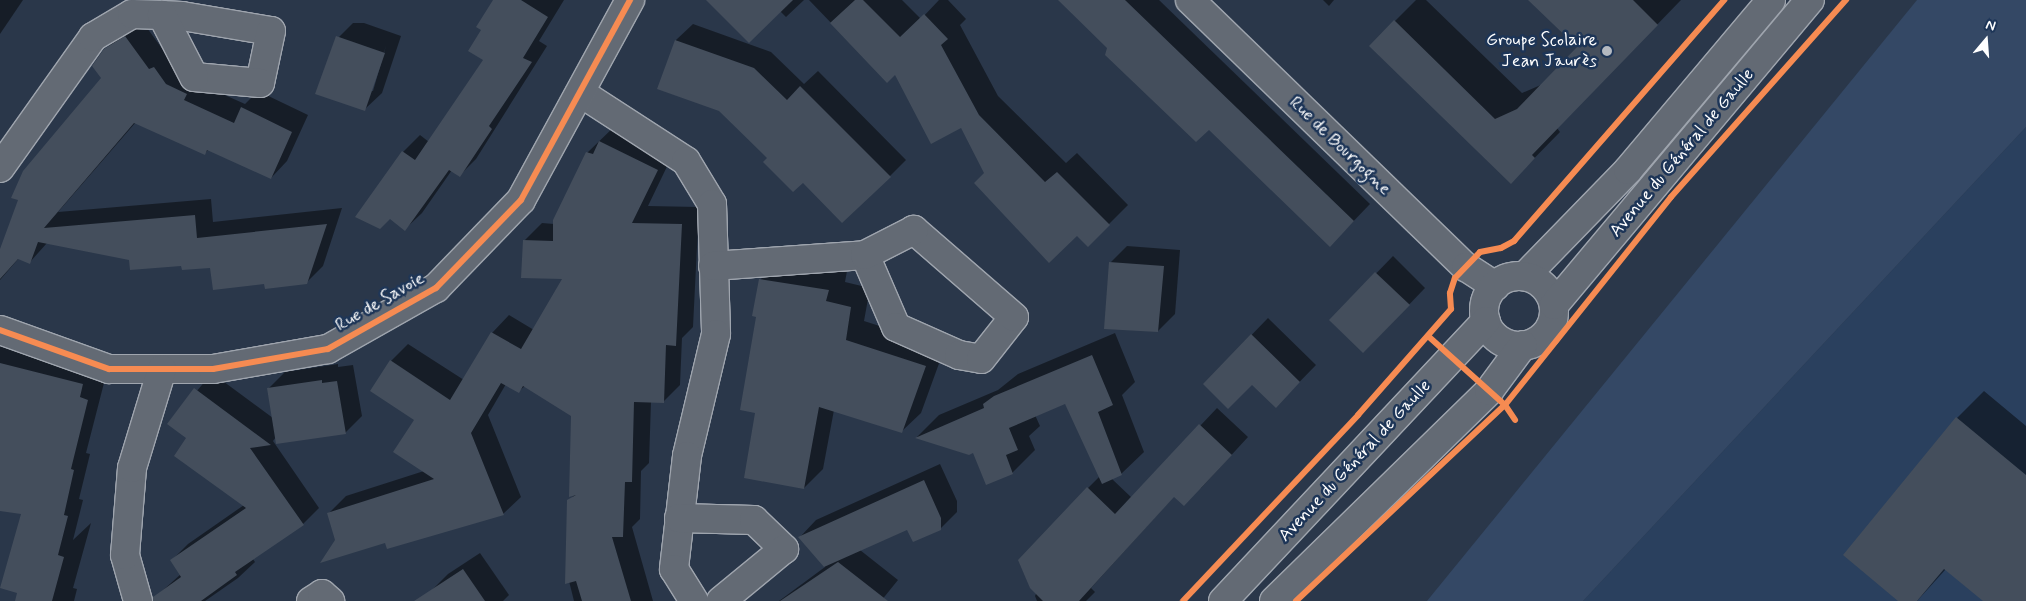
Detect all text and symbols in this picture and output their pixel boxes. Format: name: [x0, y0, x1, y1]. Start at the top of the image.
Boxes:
north arrow: [1961, 15, 2011, 65]
text: N: [1983, 16, 1998, 36]
place label: Groupe Scolaire Jean Jaurès: [1484, 30, 1597, 72]
marker: Groupe Scolaire Jean Jaurès: [1601, 45, 1613, 57]
street label: Avenue du Général de Gaulle: [1606, 65, 1758, 241]
street label: Rue de Bourgogne: [1286, 93, 1394, 199]
street label: Rue de Savoie: [330, 267, 430, 337]
street label: Avenue du Général de Gaulle: [1275, 377, 1435, 545]

